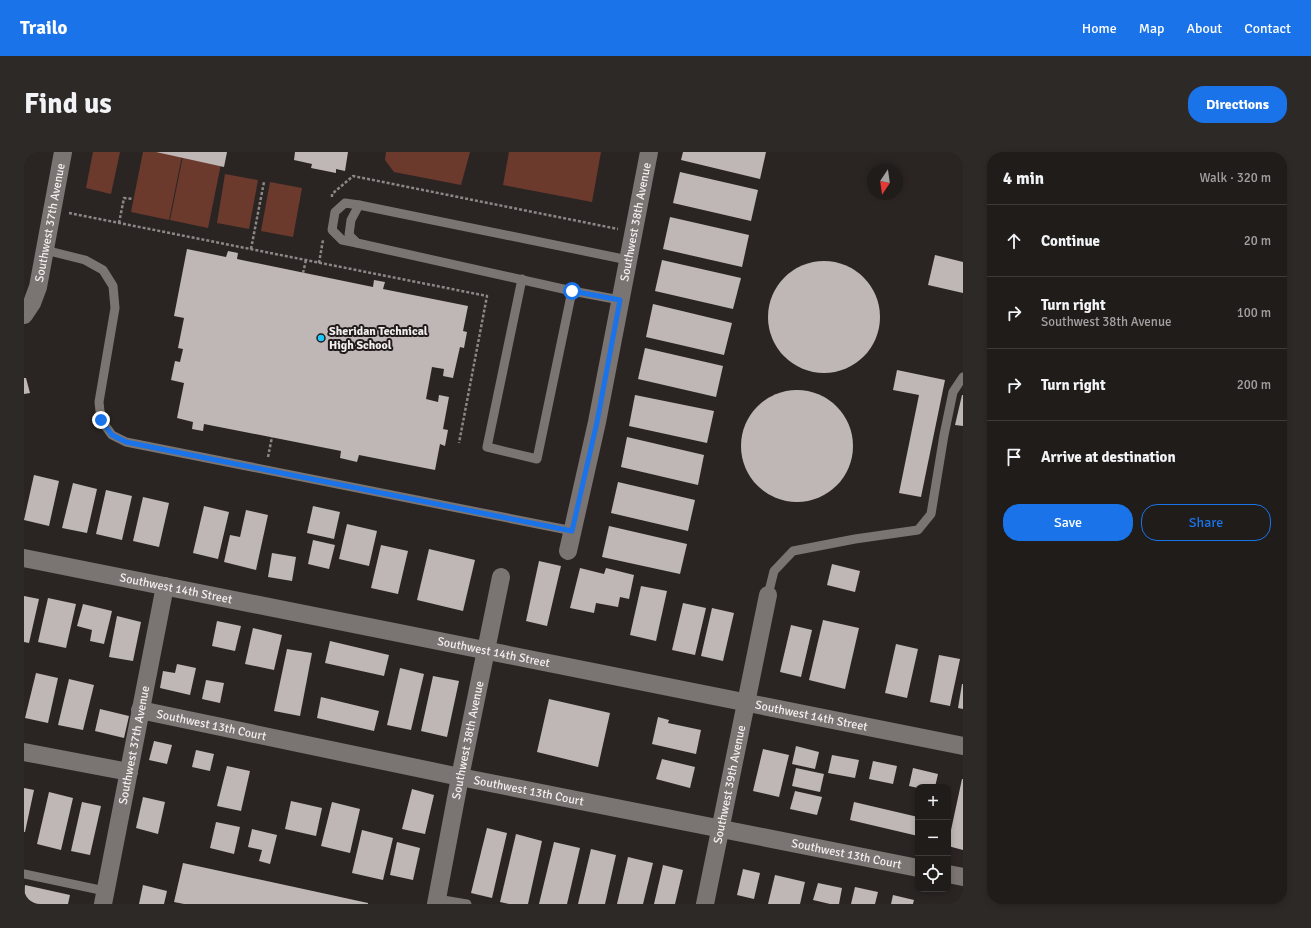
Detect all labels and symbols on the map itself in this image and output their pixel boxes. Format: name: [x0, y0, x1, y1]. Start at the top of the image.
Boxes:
street label: Southwest 38th Avenue: [617, 161, 654, 283]
street label: Southwest 37th Avenue: [32, 162, 68, 283]
north arrow: [867, 164, 903, 200]
route start: [563, 282, 581, 300]
place label: Sheridan Technical High School: [329, 324, 428, 353]
marker: Sheridan Technical High School: [316, 333, 326, 343]
route end: [92, 411, 110, 429]
street label: Southwest 14th Street: [118, 570, 234, 607]
street label: Southwest 14th Street: [436, 633, 551, 671]
street label: Southwest 38th Avenue: [448, 679, 487, 801]
street label: Southwest 37th Avenue: [115, 684, 153, 806]
street label: Southwest 14th Street: [754, 697, 869, 734]
street label: Southwest 13th Court: [155, 706, 268, 744]
street label: Southwest 39th Avenue: [710, 724, 749, 845]
street label: Southwest 13th Court: [472, 772, 585, 809]
street label: Southwest 13th Court: [790, 836, 903, 872]

